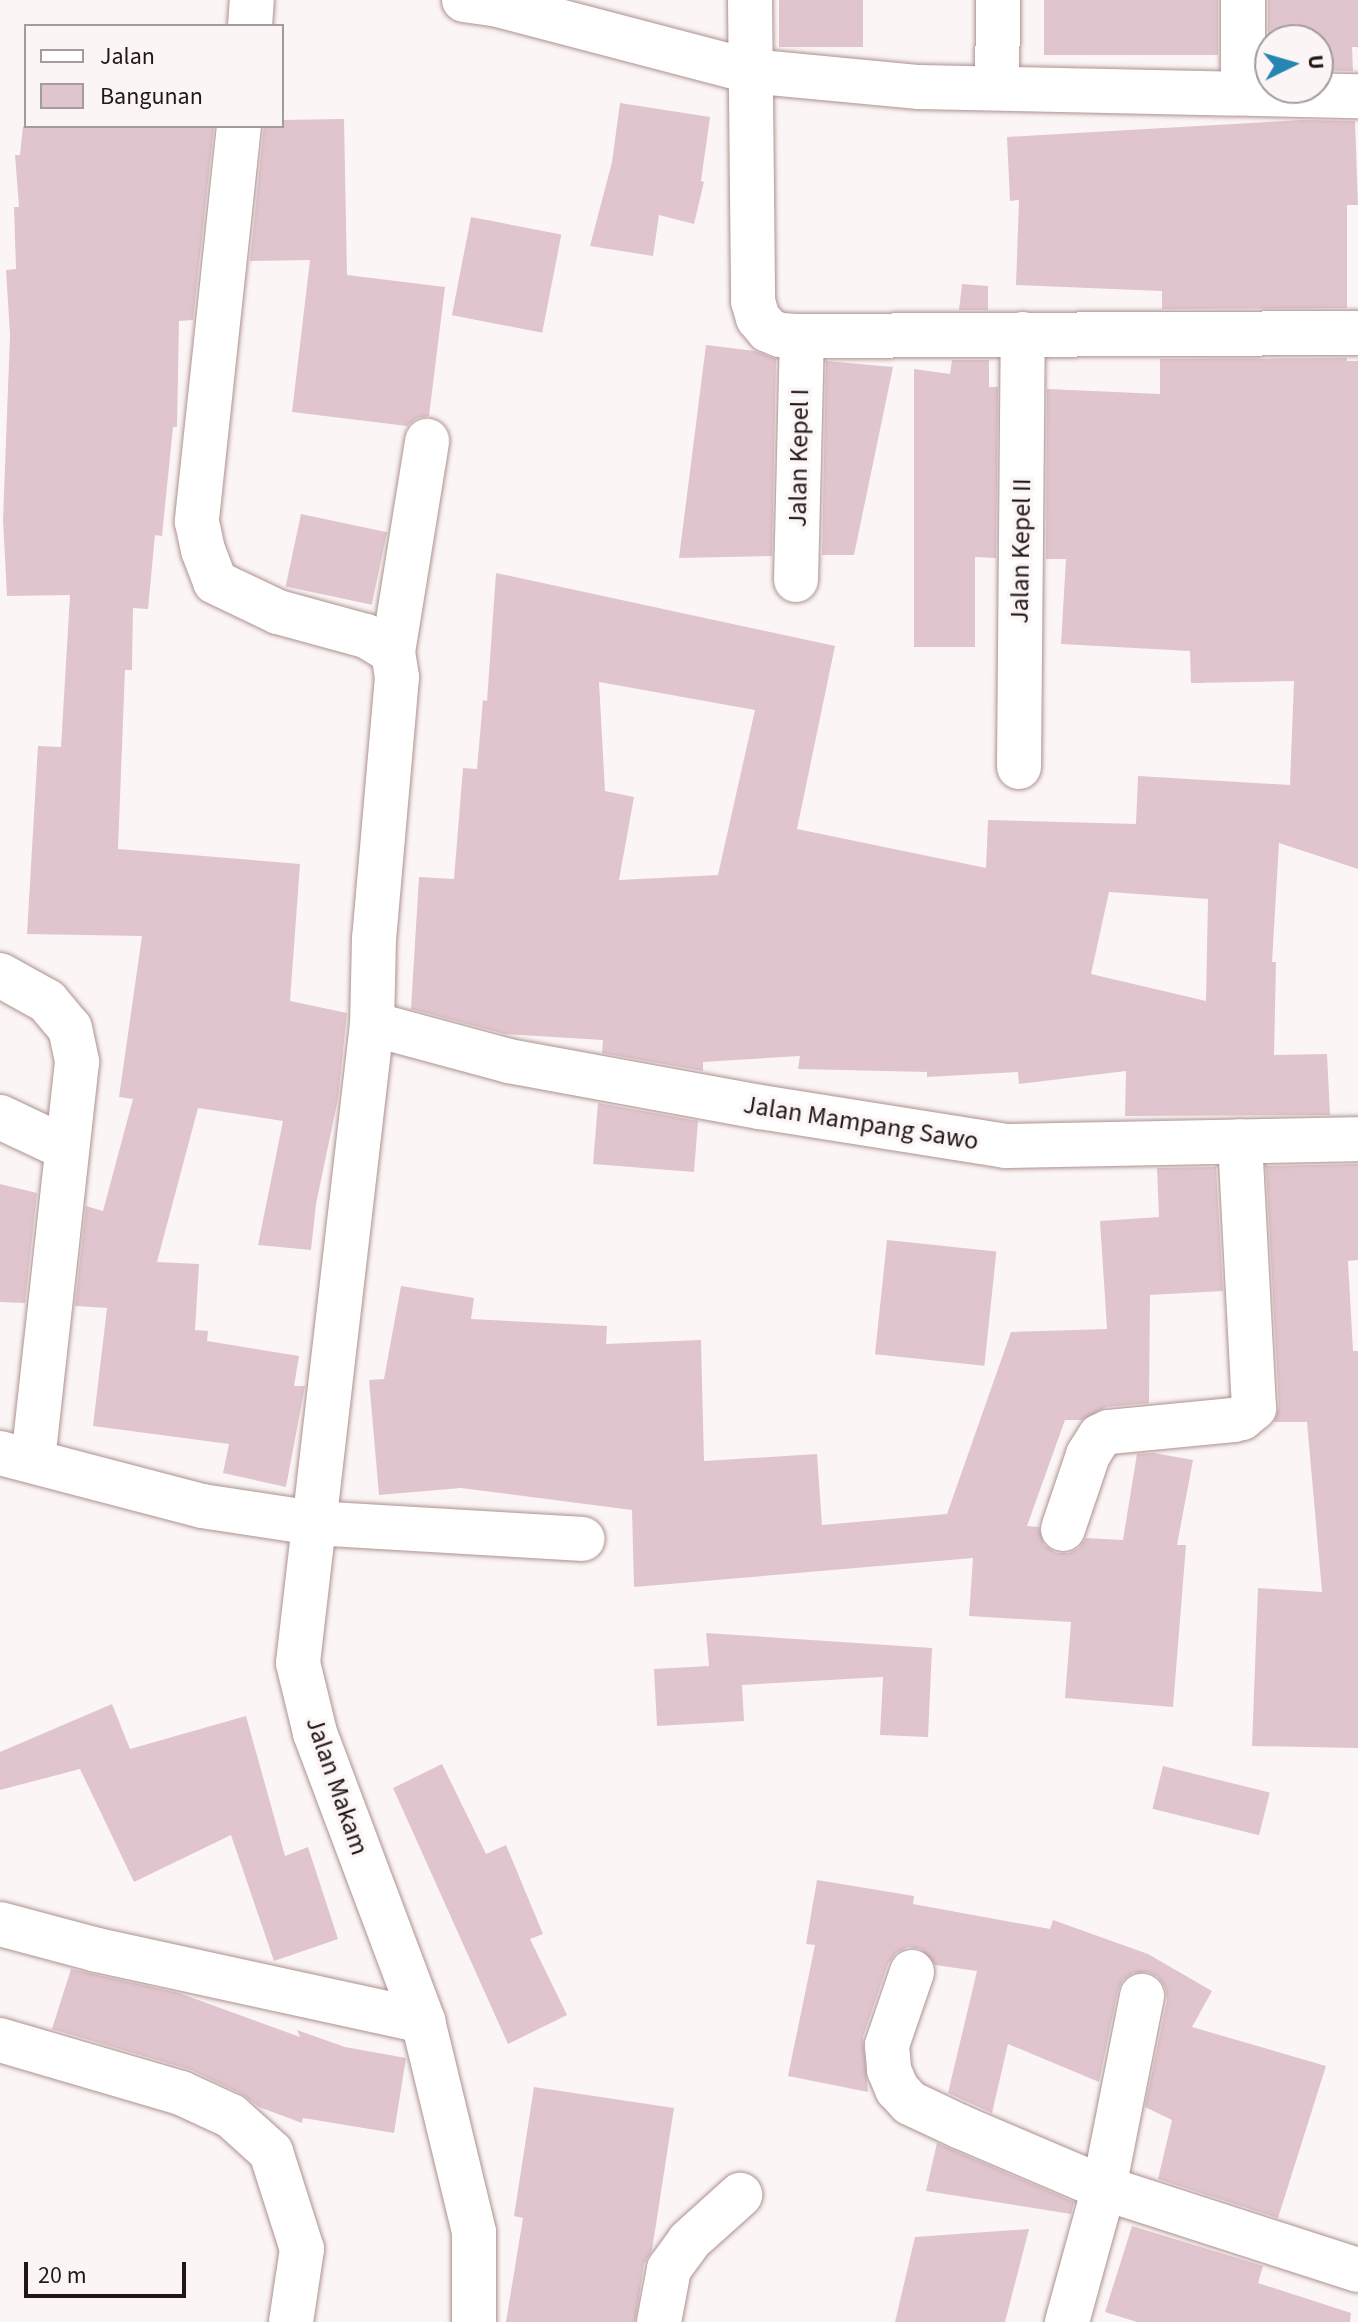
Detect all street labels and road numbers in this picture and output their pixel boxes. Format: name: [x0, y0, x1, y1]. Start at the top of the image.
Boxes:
street label: Jalan Kepel I: [782, 389, 816, 527]
street label: Jalan Kepel II: [1004, 478, 1038, 624]
street label: Jalan Mampang Sawo: [741, 1089, 981, 1157]
street label: Jalan Makam: [299, 1713, 375, 1859]

